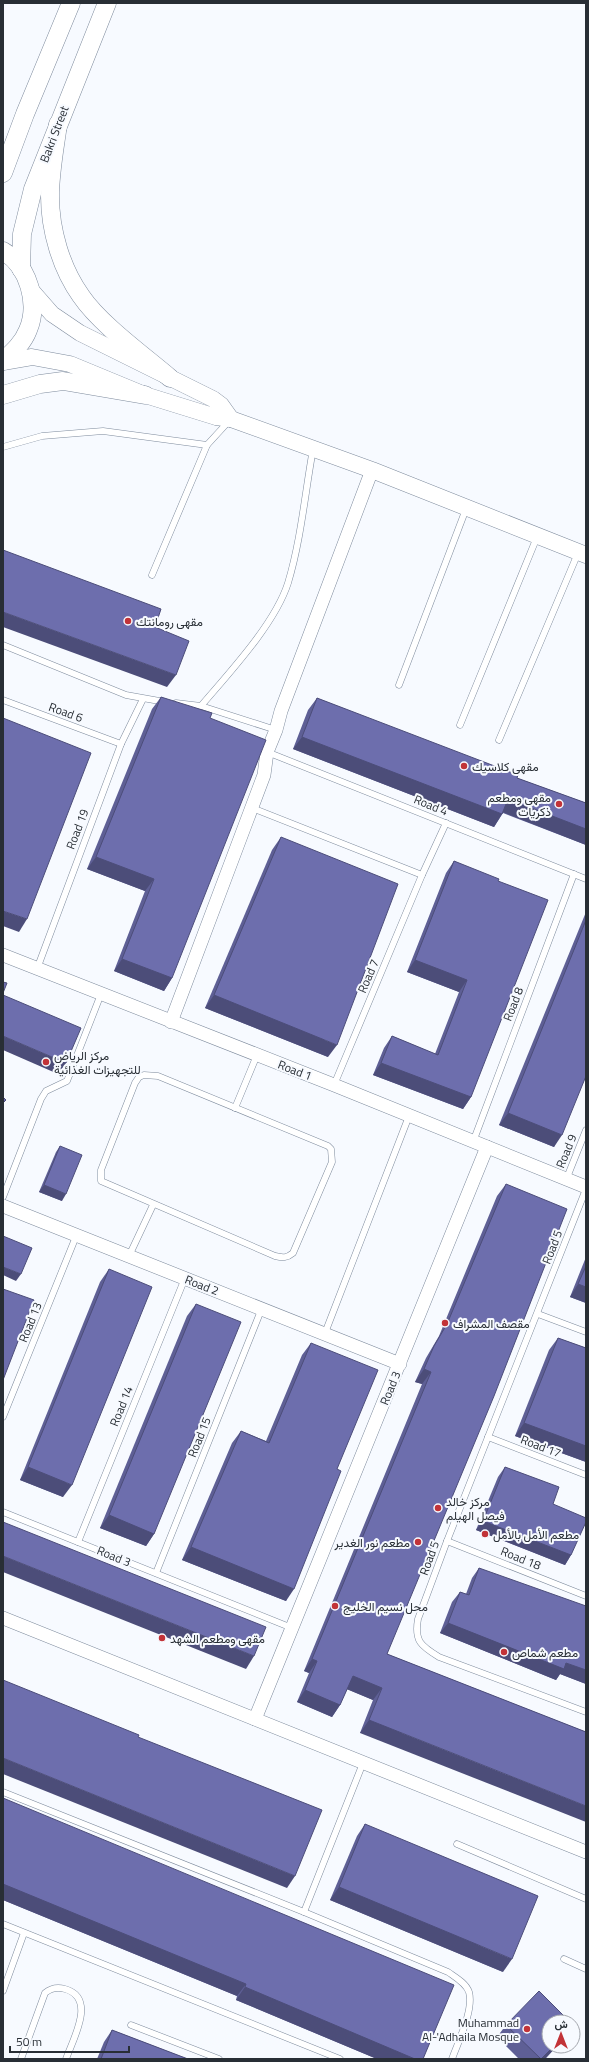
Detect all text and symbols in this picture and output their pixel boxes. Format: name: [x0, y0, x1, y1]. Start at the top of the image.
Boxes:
street label: Bakri Street: [34, 102, 74, 165]
place label: مقهى رومانتك: [136, 612, 203, 631]
marker: مقهى رومانتك: [123, 616, 133, 626]
street label: Road 6: [46, 697, 86, 727]
place label: مقهى كلاسيك: [472, 757, 539, 776]
marker: مقهى كلاسيك: [459, 761, 469, 771]
place label: مقهى ومطعم ذكريات: [487, 788, 551, 821]
street label: Road 4: [411, 790, 451, 821]
marker: مقهى ومطعم ذكريات: [554, 799, 564, 809]
street label: Road 19: [61, 806, 94, 852]
street label: Road 7: [352, 956, 384, 996]
street label: Road 8: [498, 984, 528, 1024]
place label: مركز الرياض للتجهيزات الغذائية: [54, 1046, 141, 1079]
street label: Road 1: [275, 1055, 315, 1085]
marker: مركز الرياض للتجهيزات الغذائية: [41, 1057, 51, 1067]
street label: Road 9: [551, 1131, 582, 1171]
street label: Road 5: [537, 1227, 567, 1267]
street label: Road 2: [182, 1270, 222, 1300]
street label: Road 13: [13, 1299, 47, 1345]
place label: مقصف المشراف: [453, 1314, 530, 1333]
marker: مقصف المشراف: [440, 1318, 450, 1328]
street label: Road 3: [375, 1368, 405, 1408]
street label: Road 14: [104, 1383, 138, 1429]
street label: Road 15: [182, 1414, 216, 1460]
street label: Road 17: [518, 1430, 564, 1462]
place label: مركز خالد فيصل الهيلم: [446, 1492, 505, 1525]
marker: مركز خالد فيصل الهيلم: [433, 1503, 443, 1513]
place label: مطعم الأمل بالأمل: [493, 1525, 579, 1544]
marker: مطعم الأمل بالأمل: [480, 1529, 490, 1539]
place label: مطعم نور الغدير: [334, 1533, 410, 1552]
marker: مطعم نور الغدير: [413, 1537, 423, 1547]
street label: Road 5: [414, 1538, 444, 1578]
street label: Road 3: [94, 1541, 134, 1571]
street label: Road 18: [498, 1541, 544, 1575]
place label: محل نسيم الخليج: [343, 1597, 428, 1616]
marker: محل نسيم الخليج: [330, 1601, 340, 1611]
place label: مقهى ومطعم الشهد: [170, 1629, 265, 1648]
marker: مقهى ومطعم الشهد: [157, 1633, 167, 1643]
place label: مطعم شماص: [512, 1643, 578, 1662]
marker: مطعم شماص: [499, 1647, 509, 1657]
place label: Muhammad Al-'Adhaila Mosque: [422, 2013, 519, 2046]
north arrow: [541, 2014, 581, 2054]
text: ش: [554, 2016, 568, 2032]
marker: Muhammad Al-'Adhaila Mosque: [522, 2024, 532, 2034]
scale bar: [10, 2028, 129, 2054]
text: 50 m: [16, 2032, 42, 2051]

